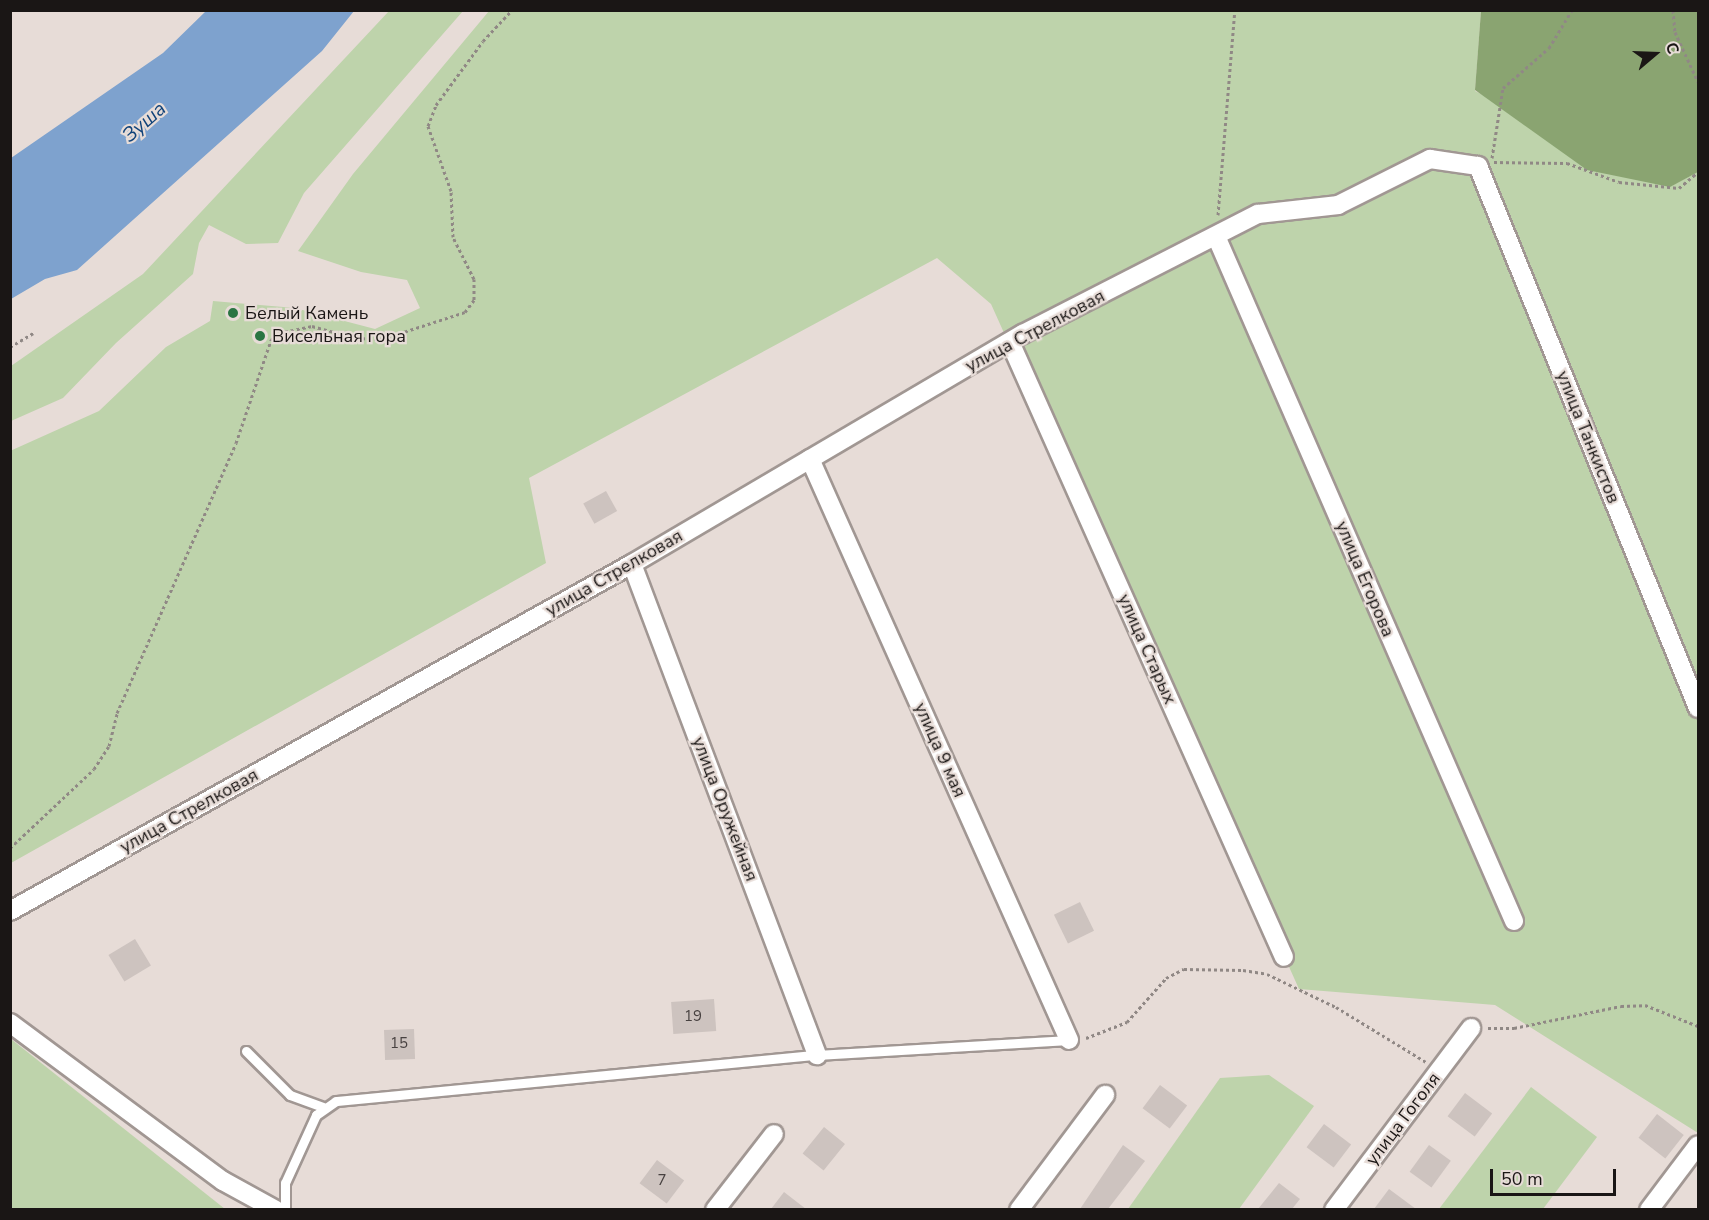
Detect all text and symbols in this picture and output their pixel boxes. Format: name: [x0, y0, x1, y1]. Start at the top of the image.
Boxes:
north arrow: [1625, 24, 1685, 84]
text: С: [1660, 39, 1684, 57]
water label: Зуша: [117, 97, 171, 147]
street label: улица Стрелковая: [962, 285, 1108, 377]
place label: Белый Камень: [245, 302, 368, 324]
marker: Белый Камень: [226, 306, 240, 320]
place label: Висельная гора: [272, 325, 406, 347]
marker: Висельная гора: [253, 329, 267, 343]
street label: улица Танкистов: [1552, 368, 1624, 506]
street label: улица Егорова: [1331, 518, 1399, 640]
street label: улица Стрелковая: [542, 525, 686, 621]
street label: улица Старых: [1113, 591, 1181, 707]
street label: улица 9 мая: [909, 699, 971, 801]
street label: улица Оружейная: [688, 734, 762, 884]
street label: улица Стрелковая: [116, 764, 262, 858]
house number: 19: [684, 1008, 702, 1026]
house number: 15: [390, 1035, 408, 1053]
street label: улица Гоголя: [1361, 1068, 1445, 1170]
scale bar: [1493, 1157, 1619, 1195]
text: 50 m: [1501, 1167, 1543, 1191]
house number: 7: [658, 1172, 666, 1190]

